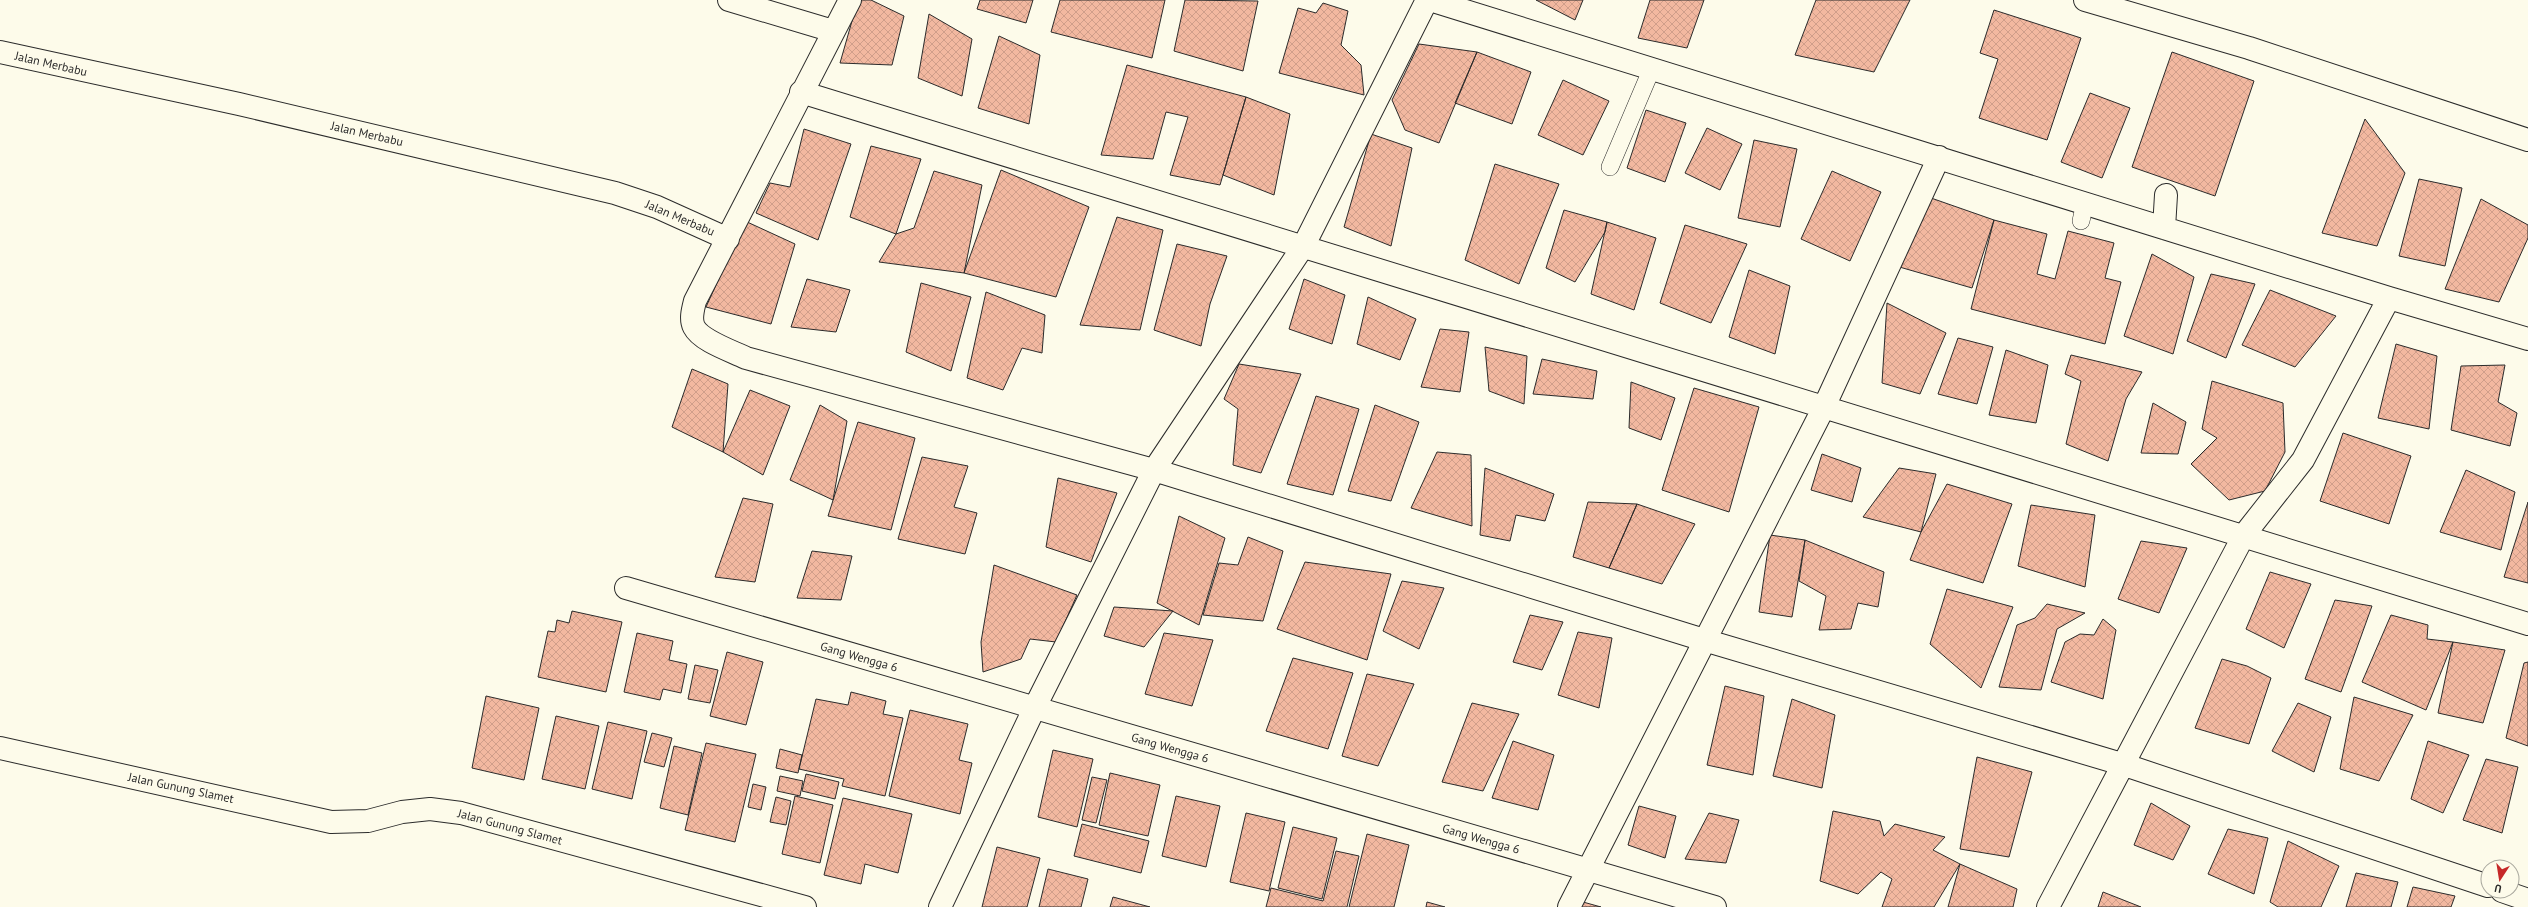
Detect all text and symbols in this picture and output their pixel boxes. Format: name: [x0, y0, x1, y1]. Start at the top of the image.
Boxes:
street label: Jalan Merbabu: [13, 48, 89, 79]
street label: Jalan Merbabu: [329, 118, 405, 149]
street label: Jalan Merbabu: [642, 196, 717, 239]
street label: Gang Wengga 6: [819, 638, 900, 675]
street label: Gang Wengga 6: [1130, 729, 1211, 766]
street label: Jalan Gunung Slamet: [126, 769, 235, 806]
street label: Jalan Gunung Slamet: [455, 805, 564, 848]
street label: Gang Wengga 6: [1441, 820, 1522, 857]
north arrow: [2480, 859, 2520, 899]
text: U: [2493, 881, 2503, 896]

